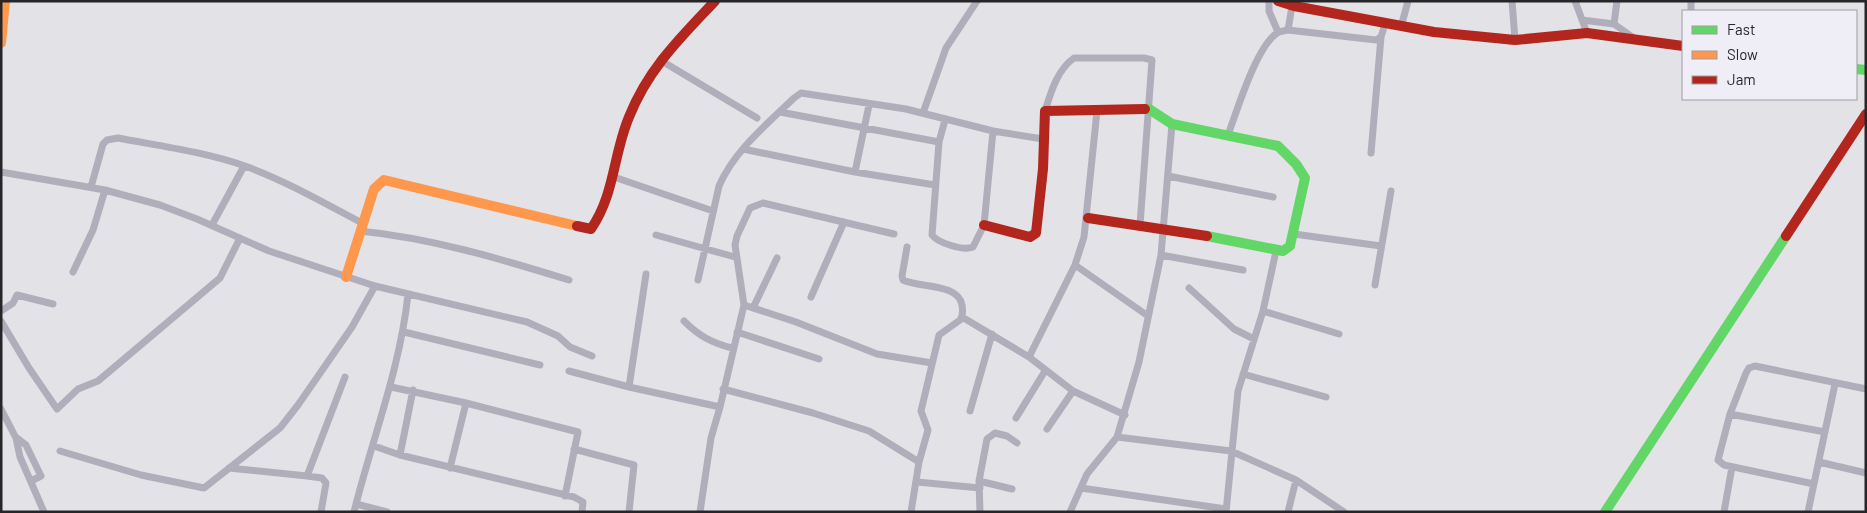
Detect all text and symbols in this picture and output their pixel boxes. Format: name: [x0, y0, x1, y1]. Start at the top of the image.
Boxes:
legend: [1682, 10, 1857, 100]
text: Fast: [1727, 20, 1755, 38]
text: Slow: [1727, 45, 1758, 63]
text: Jam: [1727, 70, 1756, 88]

